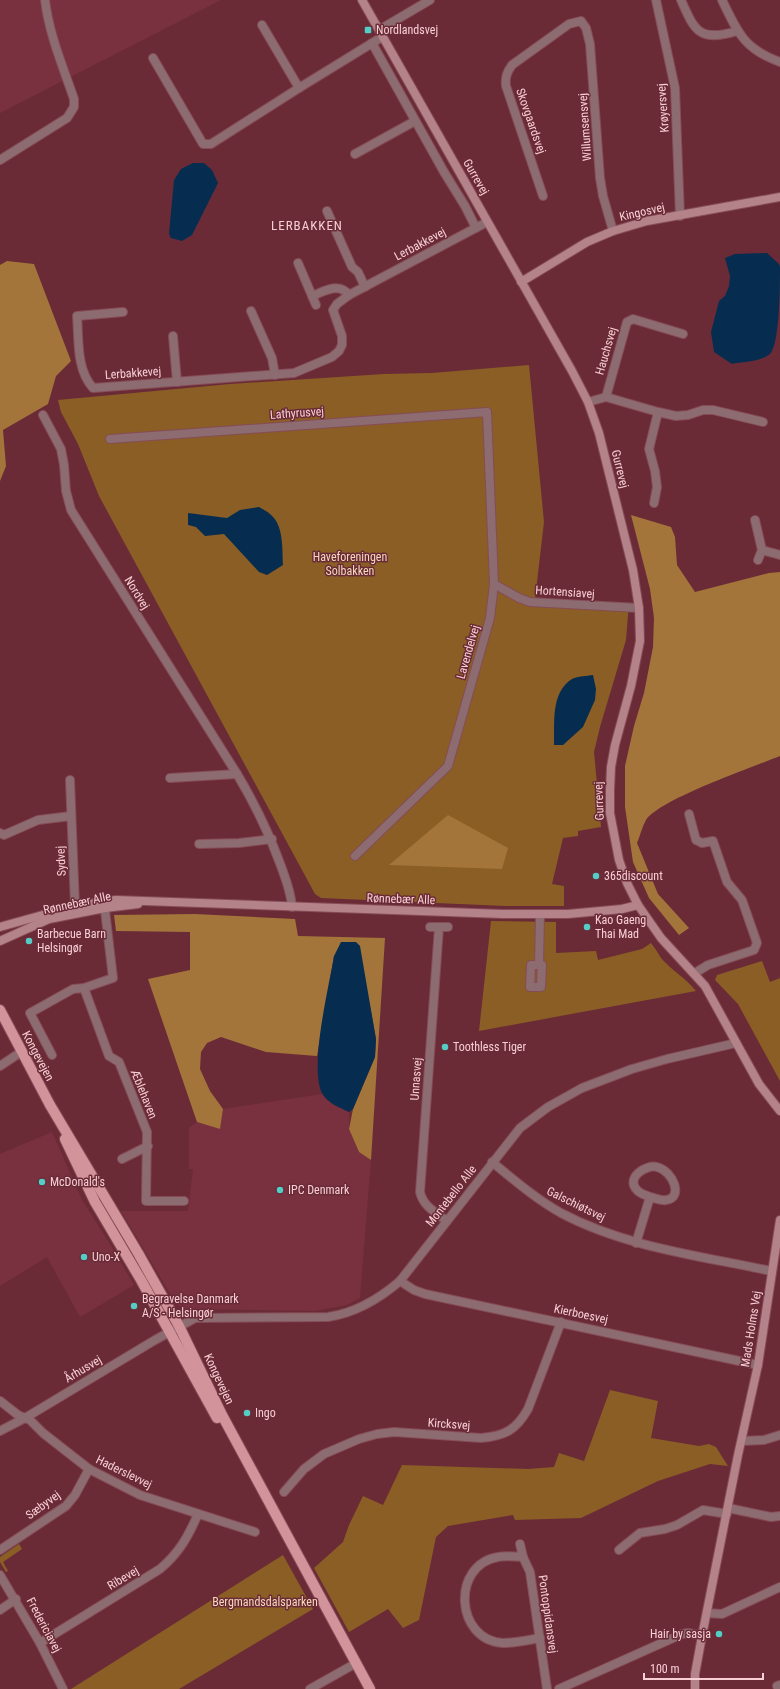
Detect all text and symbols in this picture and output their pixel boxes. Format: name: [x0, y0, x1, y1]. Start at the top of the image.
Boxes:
place label: Nordlandsvej: [376, 23, 438, 37]
marker: Nordlandsvej: [363, 25, 373, 35]
street label: Krøyersvej: [654, 83, 672, 133]
street label: Skovgaardsvej: [513, 86, 549, 156]
street label: Willumsensvej: [576, 93, 594, 161]
street label: Gurrevej: [460, 157, 492, 197]
street label: Kingosvej: [618, 200, 666, 224]
district label: LERBAKKEN: [271, 218, 343, 233]
street label: Lerbakkevej: [392, 225, 448, 263]
street label: Hauchsvej: [592, 325, 620, 377]
street label: Lerbakkevej: [104, 364, 162, 382]
street label: Lathyrusvej: [270, 404, 324, 422]
street label: Gurrevej: [608, 448, 632, 490]
park label: Haveforeningen Solbakken: [313, 550, 387, 578]
street label: Nordvej: [121, 574, 153, 612]
street label: Hortensiavej: [535, 583, 595, 601]
street label: Lavendelvej: [454, 623, 482, 681]
street label: Gurrevej: [591, 781, 607, 821]
street label: Sydvej: [53, 845, 69, 877]
place label: 365discount: [604, 869, 663, 883]
marker: 365discount: [591, 871, 601, 881]
street label: Rønnebær Alle: [42, 889, 112, 917]
street label: Rønnebær Alle: [366, 891, 436, 907]
place label: Kao Gaeng Thai Mad: [595, 913, 646, 941]
marker: Kao Gaeng Thai Mad: [582, 922, 592, 932]
place label: Barbecue Barn Helsingør: [37, 927, 106, 955]
marker: Barbecue Barn Helsingør: [24, 936, 34, 946]
street label: Kongevejen: [19, 1029, 57, 1084]
place label: Toothless Tiger: [453, 1040, 526, 1054]
marker: Toothless Tiger: [440, 1042, 450, 1052]
street label: Unnasvej: [408, 1057, 424, 1101]
street label: Æblehaven: [127, 1066, 160, 1121]
street label: Montebello Alle: [423, 1162, 480, 1229]
place label: McDonald's: [50, 1175, 105, 1189]
marker: McDonald's: [37, 1177, 47, 1187]
place label: IPC Denmark: [288, 1183, 350, 1197]
street label: Galschiøtsvej: [544, 1184, 608, 1224]
marker: IPC Denmark: [275, 1185, 285, 1195]
place label: Uno-X: [92, 1250, 121, 1264]
marker: Uno-X: [79, 1252, 89, 1262]
street label: Mads Holms Vej: [738, 1290, 764, 1368]
place label: Begravelse Danmark A/S - Helsingør: [142, 1292, 239, 1320]
marker: Begravelse Danmark A/S - Helsingør: [129, 1301, 139, 1311]
street label: Kierboesvej: [553, 1301, 609, 1327]
street label: Århusvej: [61, 1351, 104, 1386]
street label: Kongevejen: [201, 1351, 237, 1407]
place label: Ingo: [255, 1406, 276, 1420]
marker: Ingo: [242, 1408, 252, 1418]
street label: Kircksvej: [427, 1416, 471, 1432]
street label: Haderslevvej: [94, 1452, 154, 1492]
street label: Sæbyvej: [23, 1488, 63, 1522]
street label: Ribevej: [105, 1563, 141, 1593]
street label: Pontoppidansvej: [536, 1574, 560, 1654]
street label: Fredericiavej: [24, 1595, 64, 1655]
park label: Bergmandsdalsparken: [212, 1595, 318, 1609]
place label: Hair by sasja: [650, 1627, 711, 1641]
marker: Hair by sasja: [714, 1629, 724, 1639]
scale bar: [644, 1655, 763, 1681]
text: 100 m: [650, 1662, 680, 1676]

